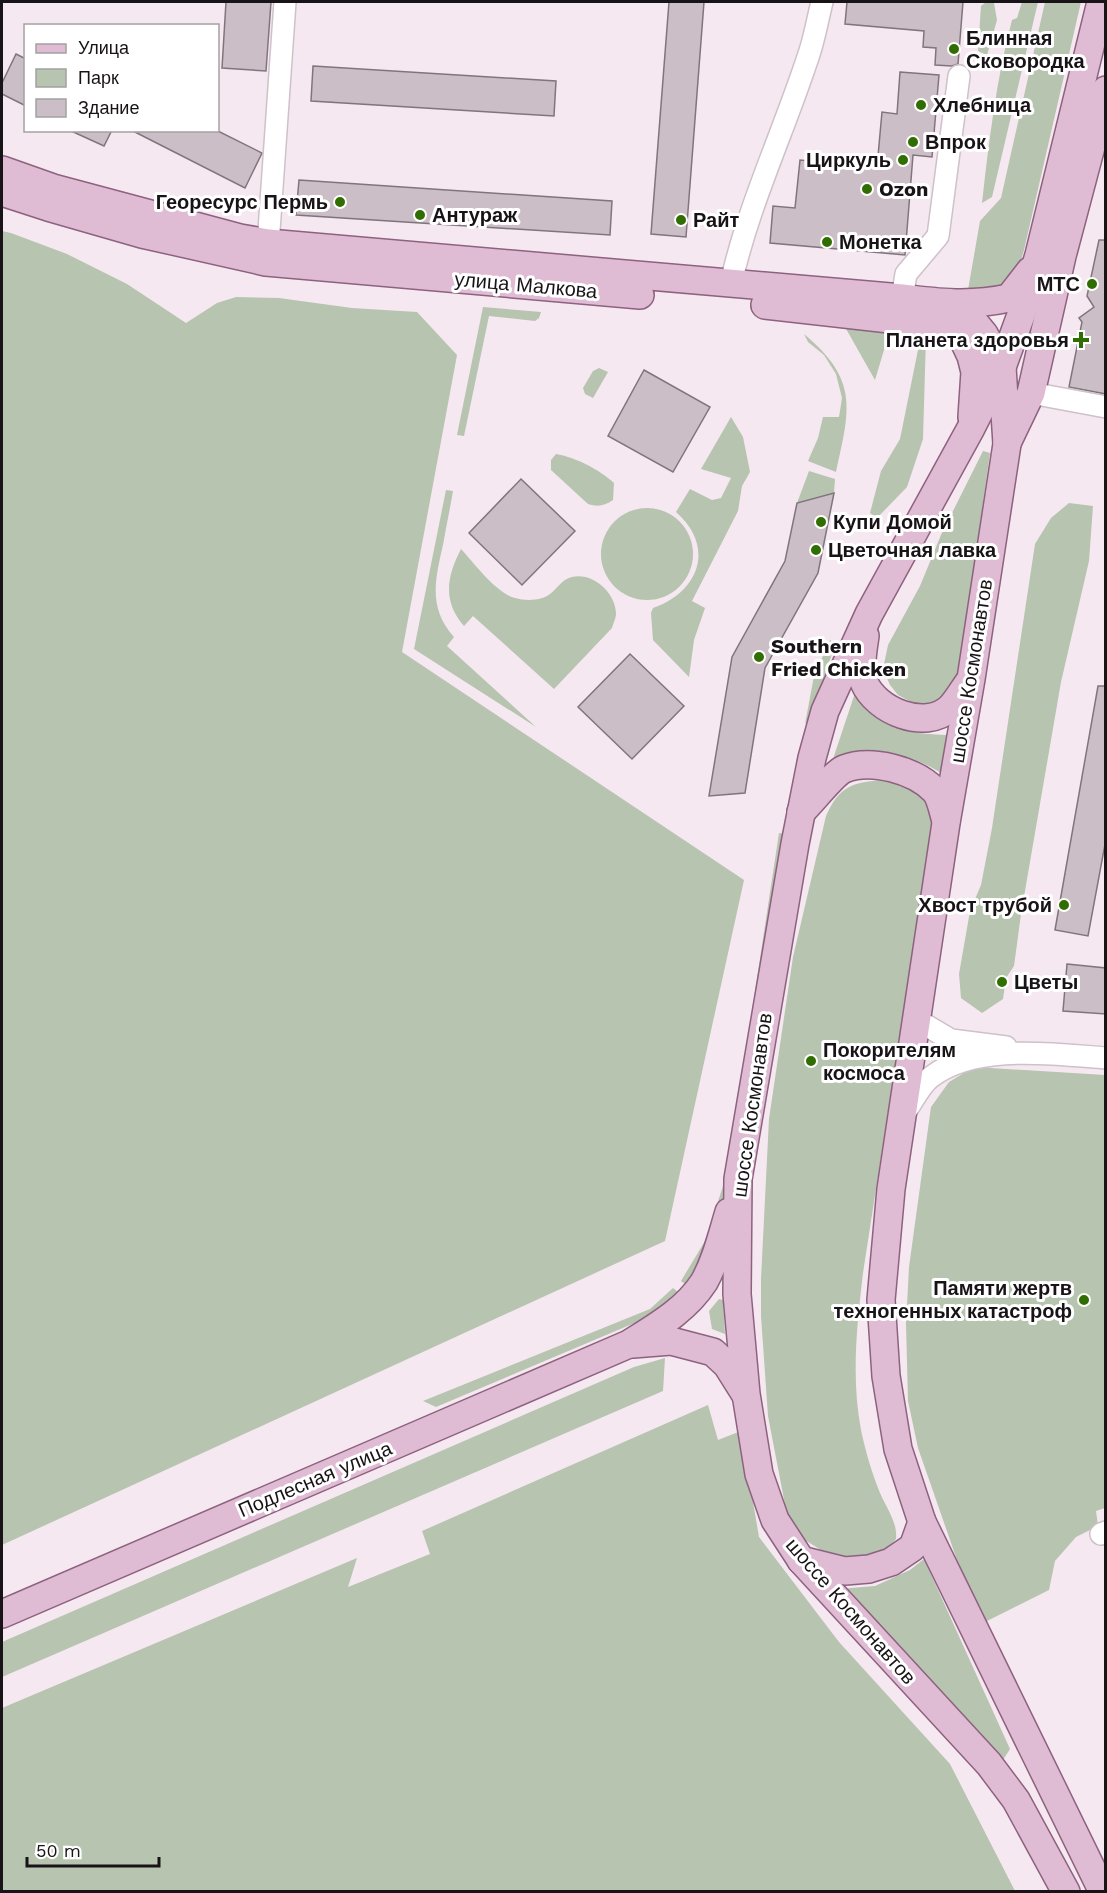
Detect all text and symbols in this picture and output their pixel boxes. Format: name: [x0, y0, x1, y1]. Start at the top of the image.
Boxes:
legend: [24, 24, 219, 132]
place label: Блинная Сковородка: [966, 26, 1086, 73]
text: Улица: [78, 37, 130, 58]
marker: Блинная Сковородка: [947, 42, 961, 56]
text: Парк: [78, 67, 119, 88]
place label: Хлeбница: [933, 93, 1032, 117]
text: Здание: [78, 97, 139, 118]
marker: Хлeбница: [914, 98, 928, 112]
place label: Впрок: [925, 130, 987, 154]
marker: Впрок: [906, 135, 920, 149]
place label: Циркуль: [806, 148, 891, 172]
marker: Циркуль: [896, 153, 910, 167]
place label: Ozon: [879, 177, 928, 201]
marker: Ozon: [860, 182, 874, 196]
place label: Георесурс Пермь: [156, 190, 328, 214]
marker: Георесурс Пермь: [333, 195, 347, 209]
place label: Антураж: [432, 203, 518, 227]
marker: Антураж: [413, 208, 427, 222]
place label: Райт: [693, 208, 739, 232]
marker: Райт: [674, 213, 688, 227]
place label: Монетка: [839, 230, 923, 254]
marker: Монетка: [820, 235, 834, 249]
street label: улица Малкова: [454, 267, 599, 303]
place label: МТС: [1037, 272, 1080, 296]
marker: МТС: [1085, 277, 1099, 291]
place label: Планета здоровья: [886, 328, 1069, 352]
marker: Планета здоровья: [1074, 333, 1088, 347]
place label: Купи Домой: [833, 510, 952, 534]
marker: Купи Домой: [814, 515, 828, 529]
place label: Цветочная лавка: [828, 538, 997, 562]
marker: Цветочная лавка: [809, 543, 823, 557]
street label: шоссе Космонавтов: [945, 577, 997, 765]
place label: Southern Fried Chicken: [771, 634, 906, 681]
marker: Southern Fried Chicken: [752, 650, 766, 664]
place label: Хвост трубой: [918, 893, 1052, 917]
marker: Хвост трубой: [1057, 898, 1071, 912]
place label: Цветы: [1014, 970, 1078, 994]
marker: Цветы: [995, 975, 1009, 989]
street label: шоссе Космонавтов: [727, 1011, 777, 1199]
place label: Покорителям космоса: [823, 1038, 956, 1085]
marker: Покорителям космоса: [804, 1054, 818, 1068]
place label: Памяти жертв техногенных катастроф: [833, 1276, 1072, 1323]
marker: Памяти жертв техногенных катастроф: [1077, 1293, 1091, 1307]
street label: Подлесная улица: [235, 1436, 396, 1522]
street label: шоссе Космонавтов: [781, 1533, 921, 1689]
scale bar: [27, 1830, 159, 1868]
text: 50 m: [36, 1840, 81, 1861]

